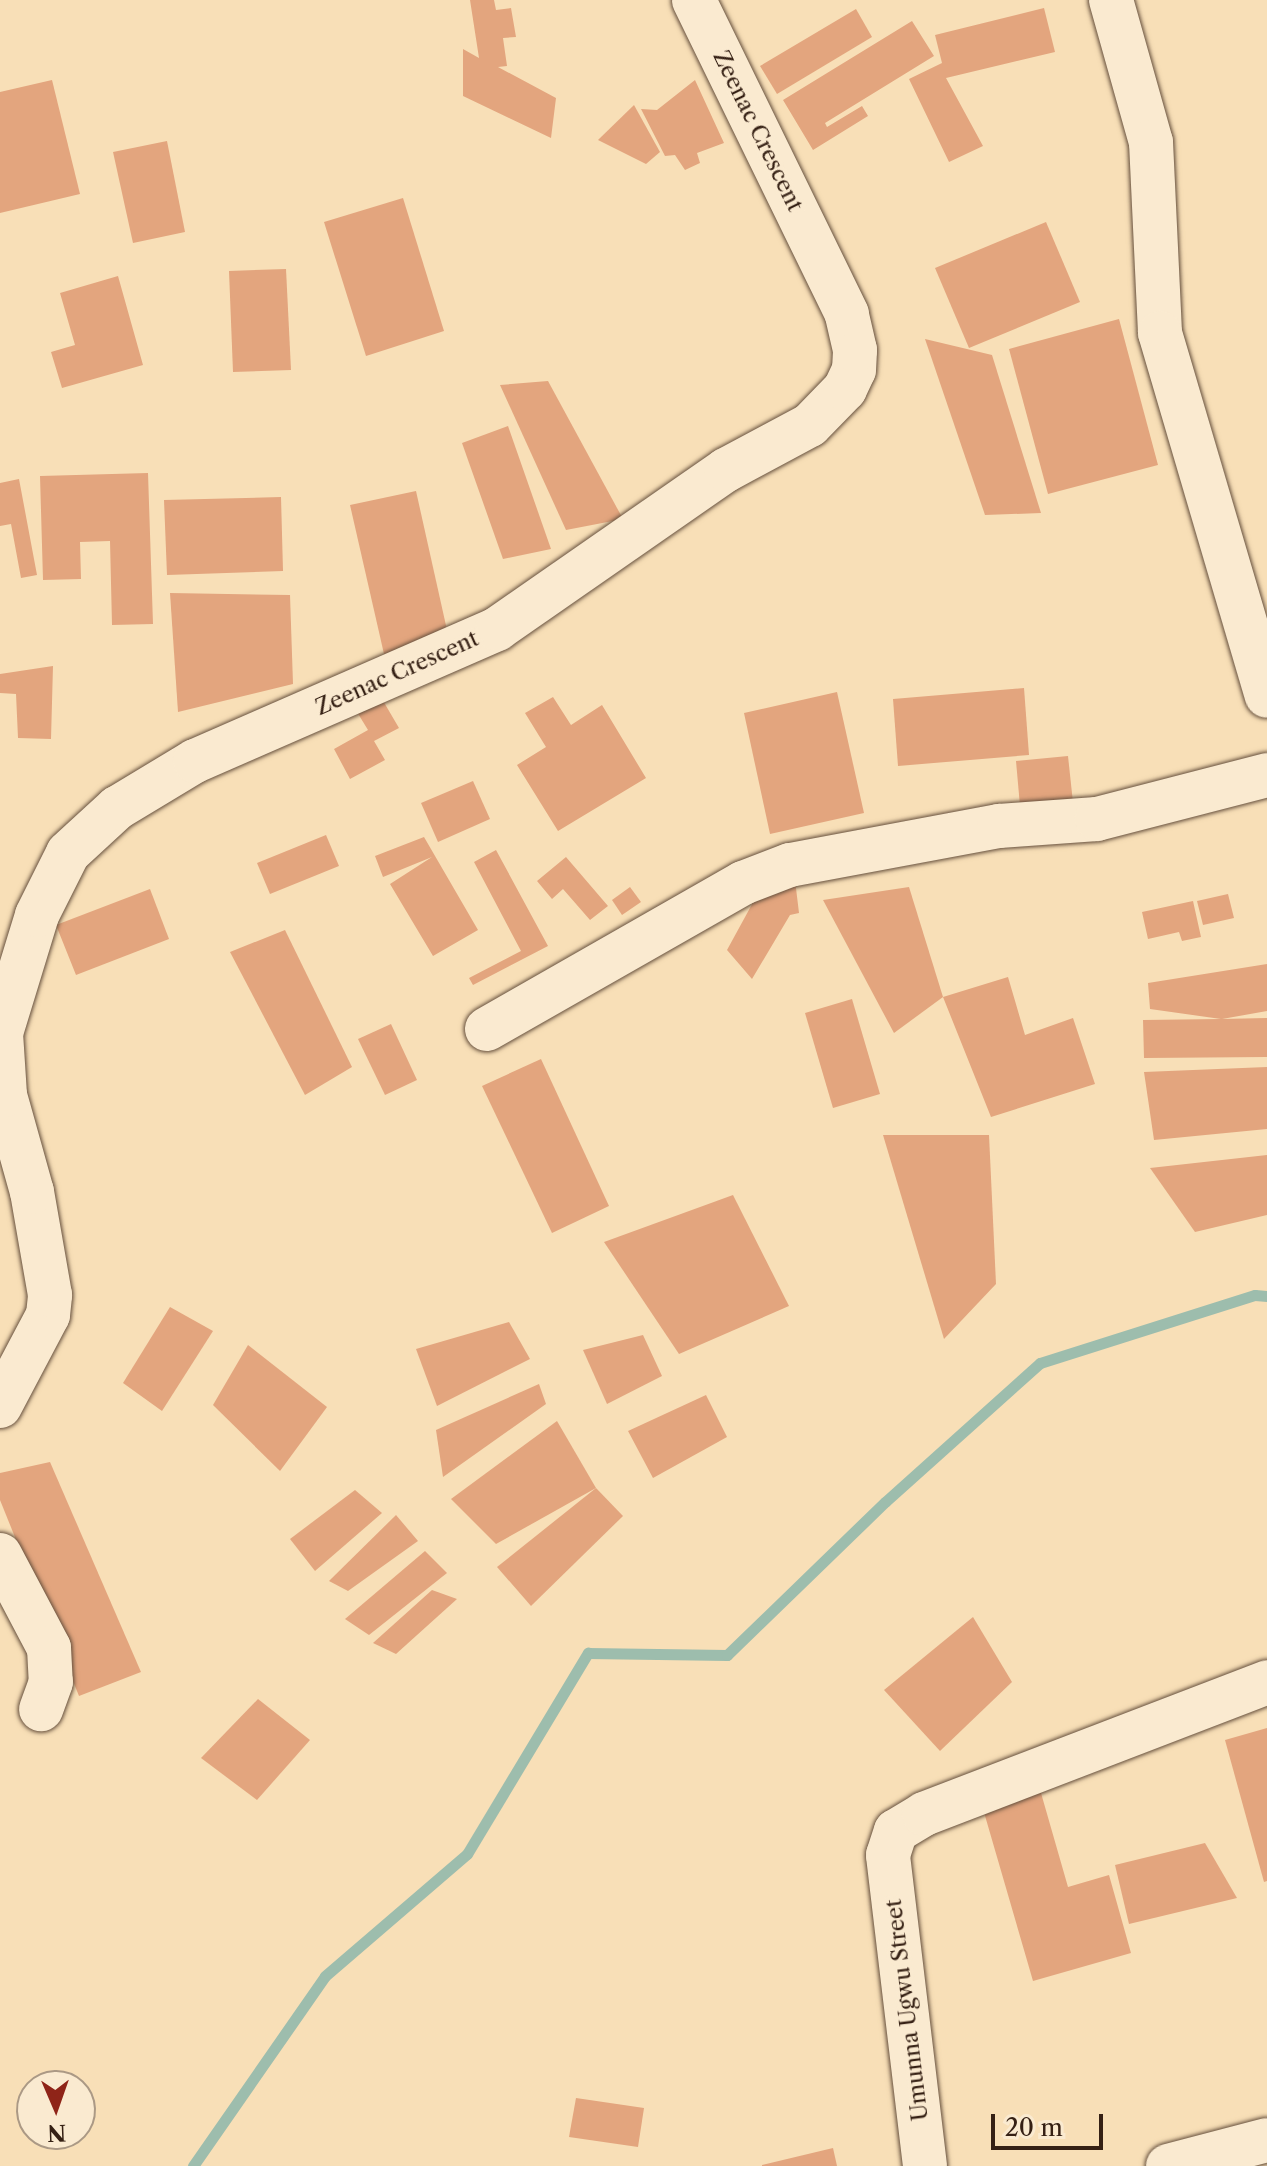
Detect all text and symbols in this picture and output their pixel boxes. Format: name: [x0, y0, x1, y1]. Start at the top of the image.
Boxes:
street label: Zeenac Crescent: [708, 46, 808, 216]
street label: Zeenac Crescent: [311, 625, 483, 721]
street label: Umunna Ugwu Street: [880, 1898, 934, 2122]
north arrow: [16, 2070, 96, 2150]
scale bar: [995, 2098, 1107, 2148]
text: 20 m: [1005, 2113, 1063, 2142]
text: N: [47, 2119, 67, 2146]

